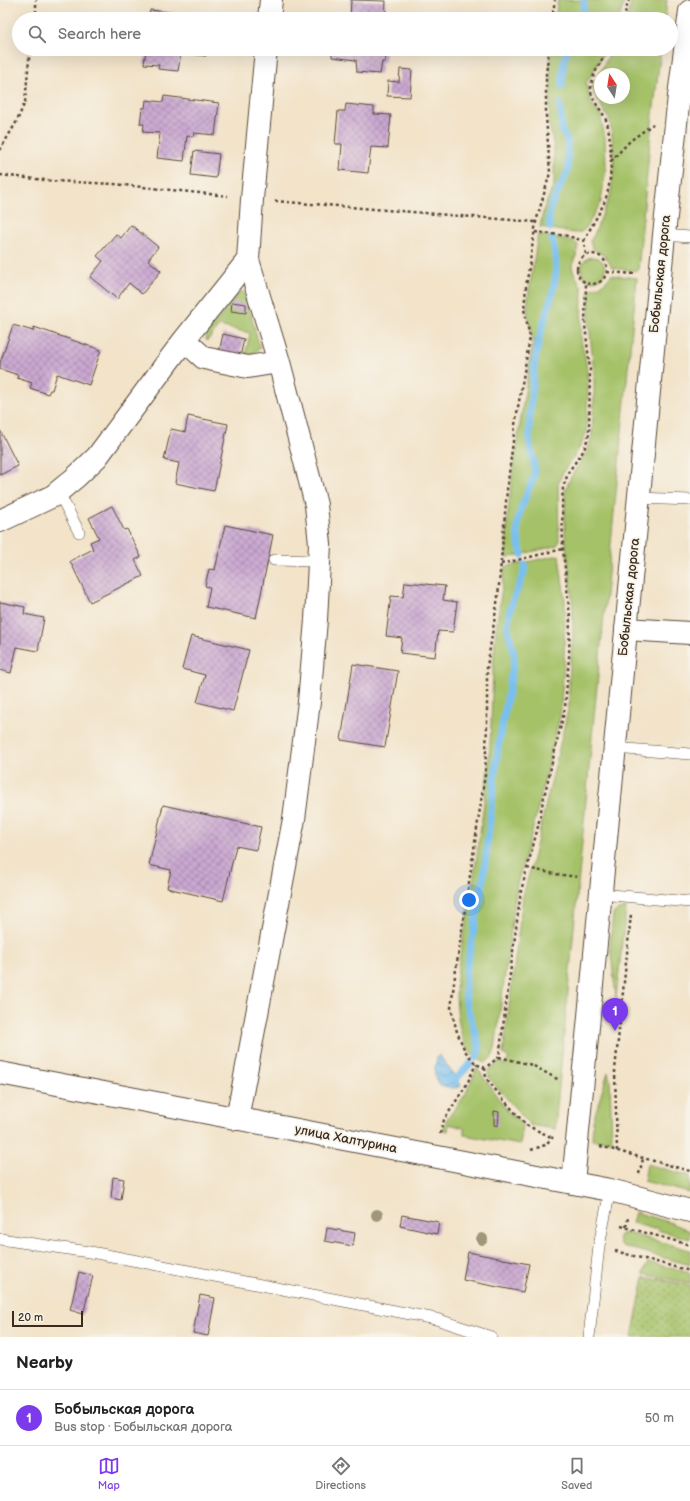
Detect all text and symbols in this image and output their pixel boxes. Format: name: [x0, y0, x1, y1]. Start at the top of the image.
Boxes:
search box: [12, 12, 678, 56]
icon: search: [26, 23, 48, 45]
text: Search here: [58, 25, 141, 44]
north arrow: [594, 68, 630, 104]
street label: Бобыльская дорога: [646, 214, 674, 334]
street label: Бобыльская дорога: [615, 537, 643, 657]
your location: [459, 890, 479, 910]
pin: 1: [602, 998, 628, 1031]
street label: улица Халтурина: [293, 1121, 399, 1157]
scale bar: [12, 1309, 83, 1328]
text: 20 m: [18, 1311, 43, 1324]
text: Nearby: [16, 1353, 73, 1373]
text: Бобыльская дорога: [54, 1400, 194, 1419]
text: 1: [26, 1410, 32, 1426]
text: 50 m: [645, 1410, 674, 1426]
text: Bus stop · Бобыльская дорога: [54, 1419, 232, 1435]
tab: Map: [98, 1455, 120, 1492]
tab: Directions: [315, 1455, 366, 1492]
tab: Saved: [561, 1455, 592, 1492]

